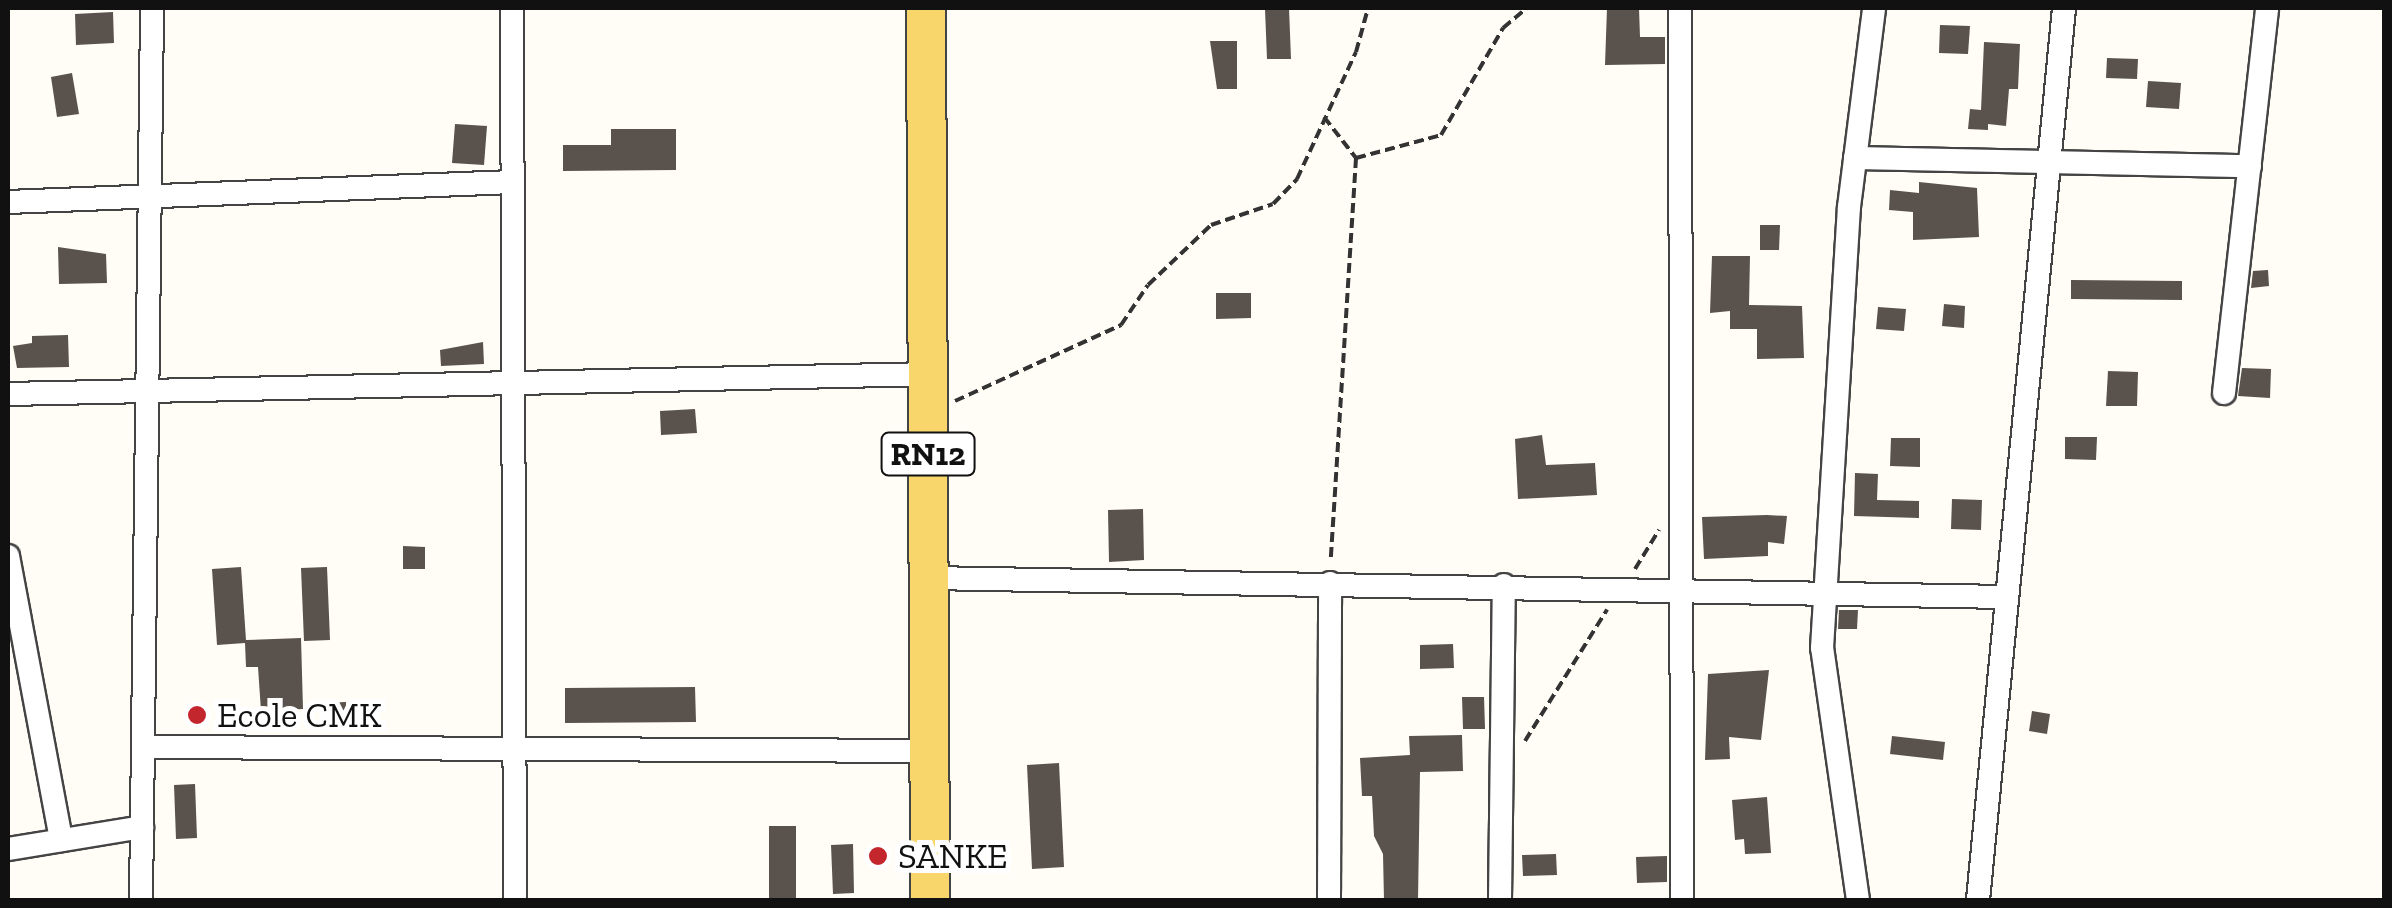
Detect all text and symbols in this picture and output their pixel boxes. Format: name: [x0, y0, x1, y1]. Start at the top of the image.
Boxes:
road number: RN12: [880, 427, 976, 481]
place label: Ecole CMK: [217, 694, 381, 736]
marker: Ecole CMK: [186, 704, 208, 726]
place label: SANKE: [898, 835, 1008, 877]
marker: SANKE: [867, 845, 889, 867]

